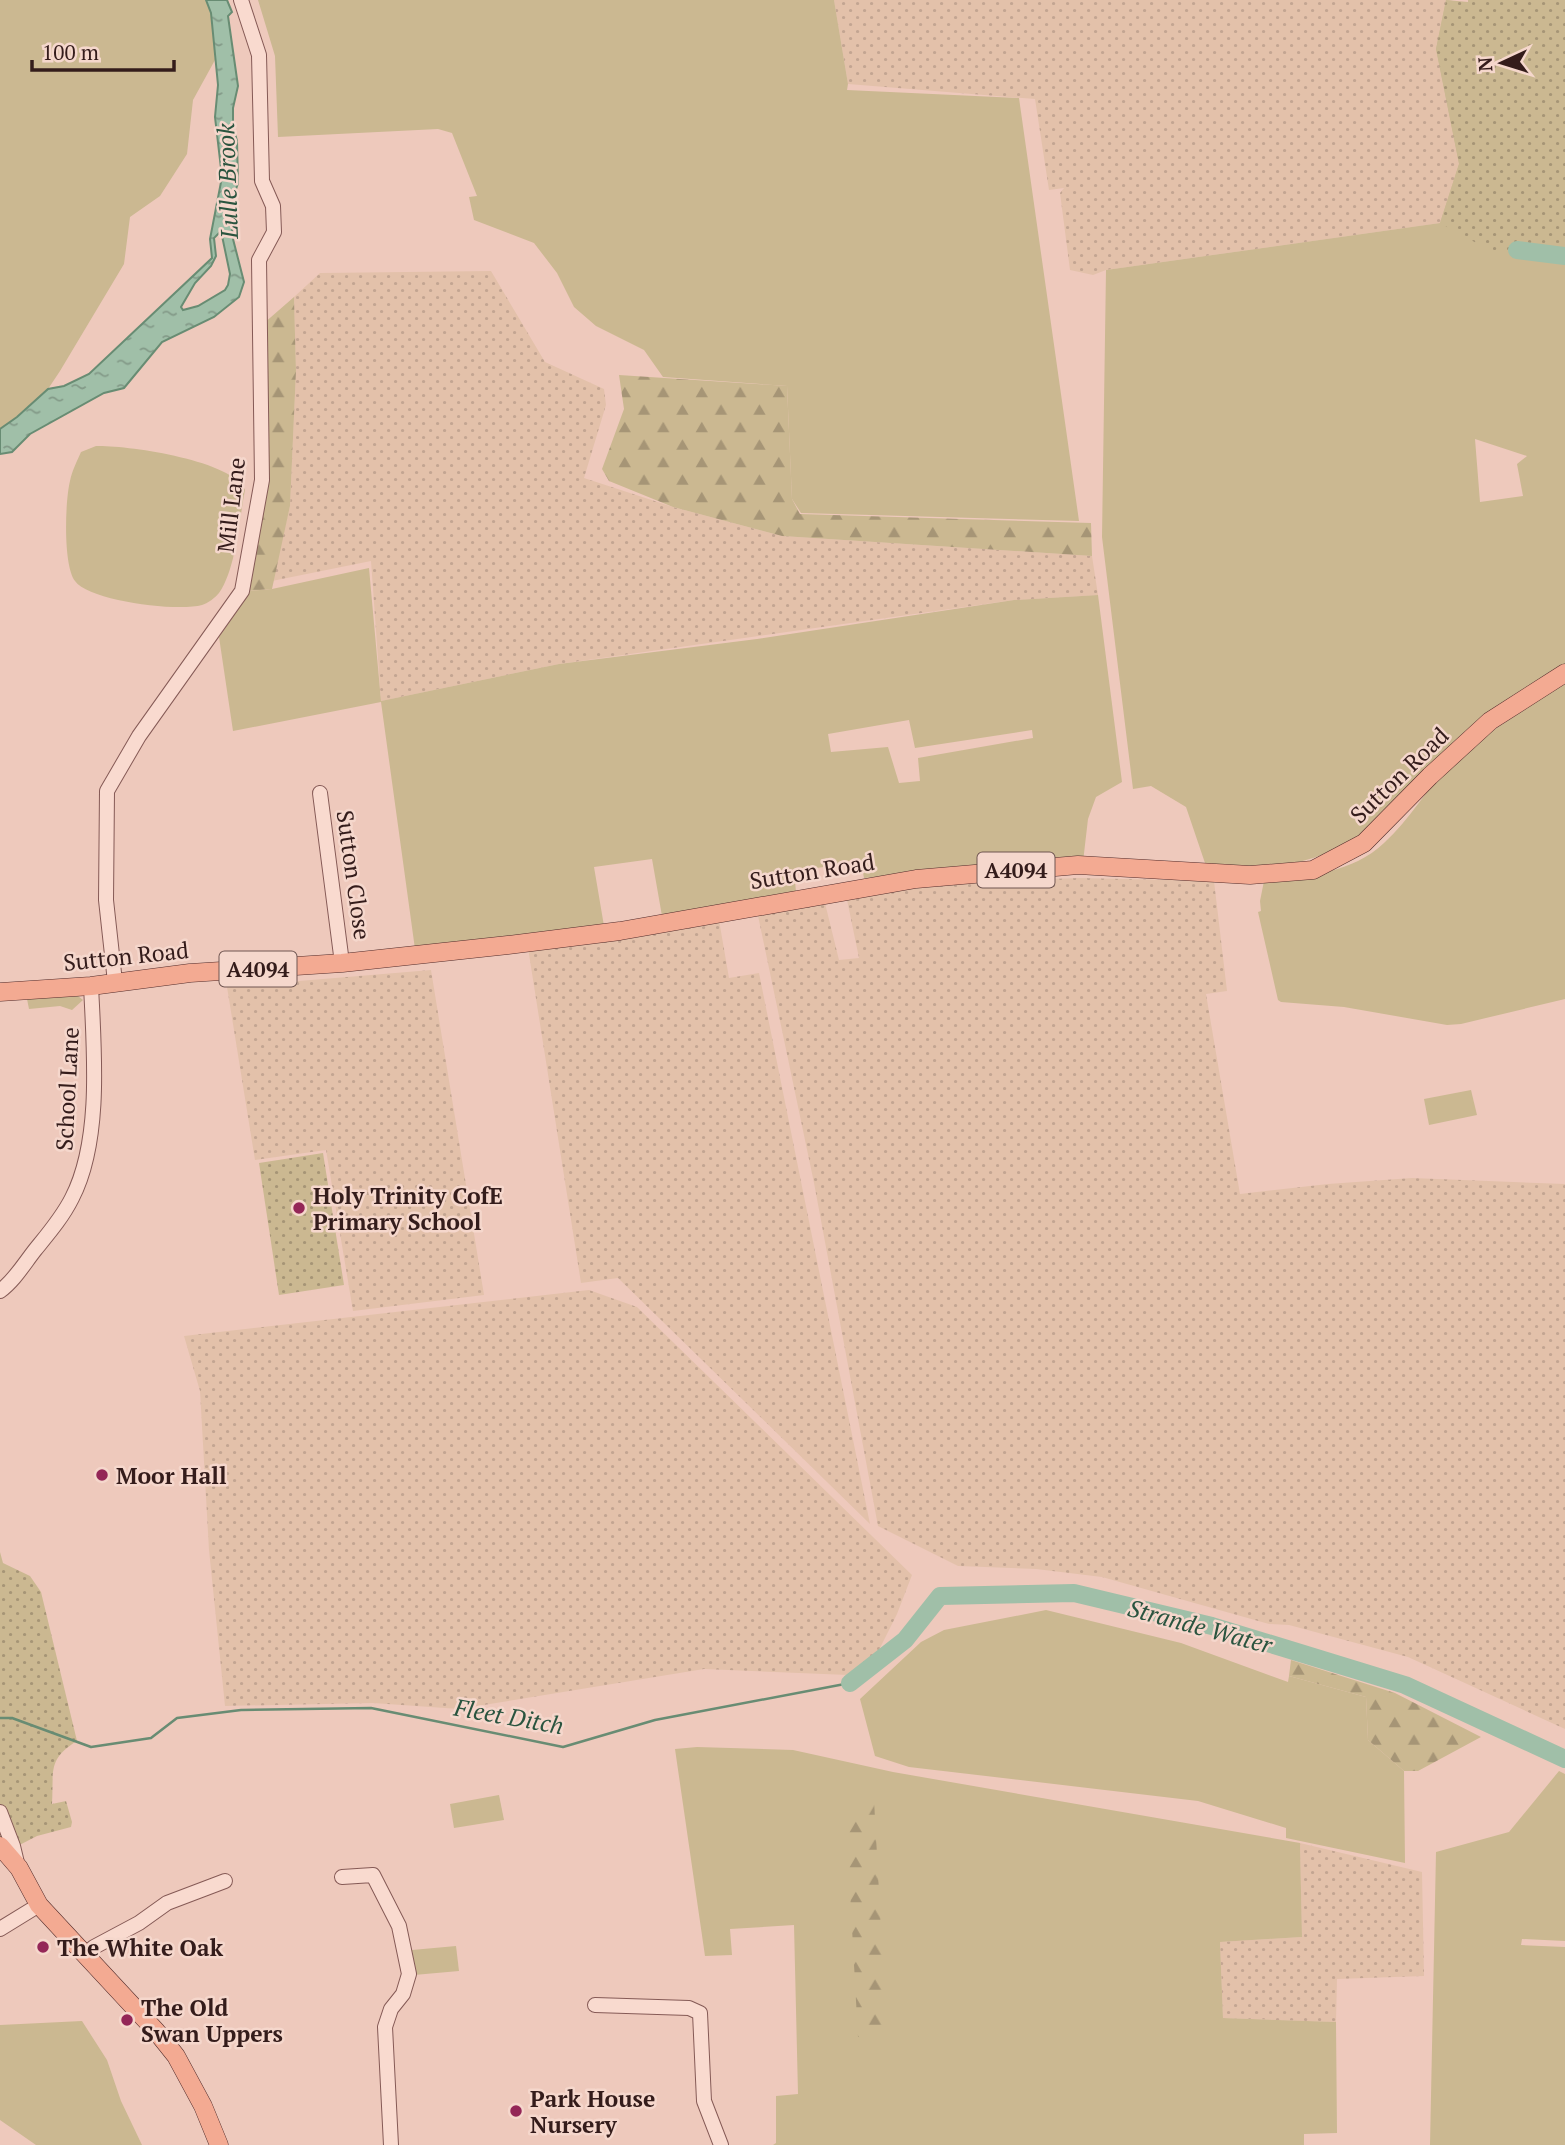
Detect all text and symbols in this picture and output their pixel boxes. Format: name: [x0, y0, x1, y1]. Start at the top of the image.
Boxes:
scale bar: [32, 28, 173, 72]
north arrow: [1467, 28, 1537, 98]
text: 100 m: [42, 38, 99, 66]
text: N: [1472, 56, 1498, 72]
water label: Lulle Brook: [209, 122, 245, 240]
street label: Mill Lane: [210, 456, 252, 554]
street label: Sutton Road: [1343, 720, 1455, 830]
street label: Sutton Close: [330, 808, 378, 942]
street label: Sutton Road: [747, 846, 877, 896]
road number: A4094: [978, 852, 1054, 888]
street label: Sutton Road: [62, 934, 190, 978]
road number: A4094: [219, 951, 296, 986]
street label: School Lane: [48, 1026, 86, 1152]
place label: Holy Trinity CofE Primary School: [313, 1180, 503, 1237]
marker: Holy Trinity CofE Primary School: [291, 1200, 307, 1216]
place label: Moor Hall: [116, 1460, 227, 1491]
marker: Moor Hall: [94, 1467, 110, 1483]
water label: Strande Water: [1124, 1591, 1277, 1661]
water label: Fleet Ditch: [451, 1690, 566, 1741]
place label: The White Oak: [57, 1932, 224, 1963]
marker: The White Oak: [35, 1939, 51, 1955]
place label: The Old Swan Uppers: [141, 1992, 283, 2049]
marker: The Old Swan Uppers: [119, 2012, 135, 2028]
place label: Park House Nursery: [530, 2083, 655, 2140]
marker: Park House Nursery: [508, 2103, 524, 2119]

